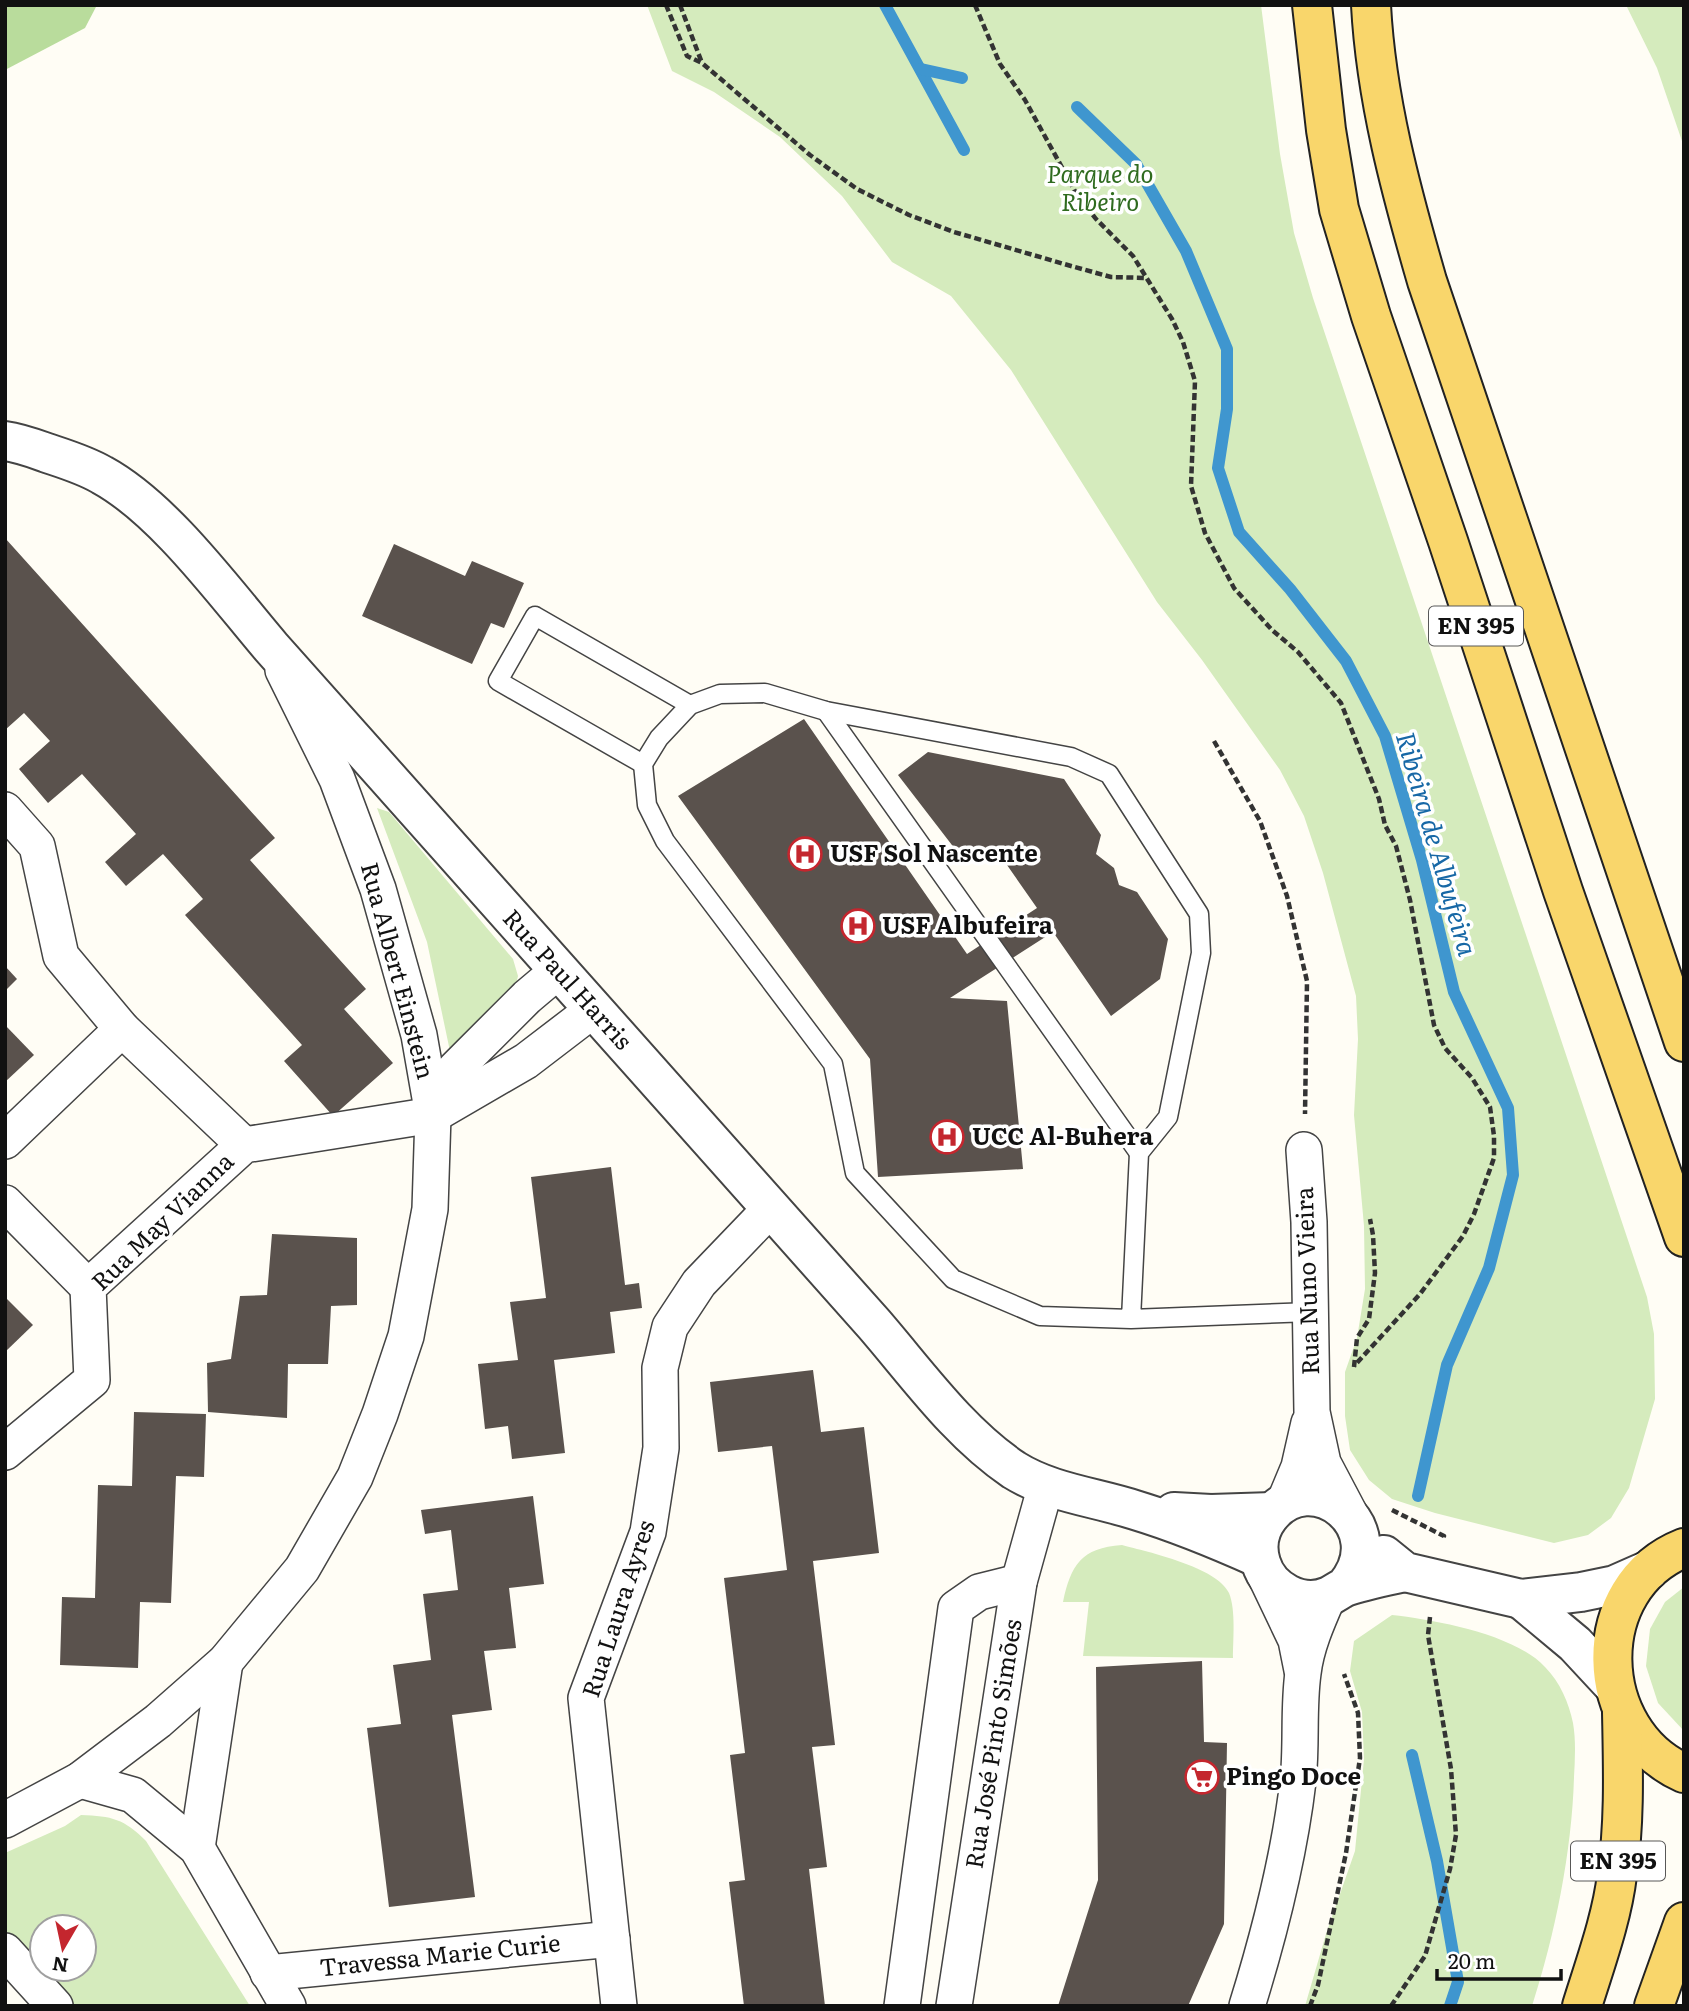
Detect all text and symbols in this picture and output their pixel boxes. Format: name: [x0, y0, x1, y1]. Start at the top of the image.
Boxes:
park label: Parque do Ribeiro: [1047, 155, 1154, 218]
road number: EN 395: [1429, 606, 1523, 646]
water label: Ribeira de Albufeira: [1388, 727, 1489, 960]
place label: USF Sol Nascente: [830, 834, 1038, 869]
hospital icon: USF Sol Nascente: [786, 835, 824, 873]
street label: Rua Albert Einstein: [354, 858, 445, 1083]
street label: Rua Paul Harris: [496, 900, 642, 1056]
place label: USF Albufeira: [882, 906, 1053, 941]
hospital icon: USF Albufeira: [839, 907, 877, 945]
place label: UCC Al-Buhera: [972, 1117, 1153, 1152]
hospital icon: UCC Al-Buhera: [928, 1118, 966, 1156]
street label: Rua May Vianna: [82, 1143, 240, 1297]
street label: Rua Nuno Vieira: [1285, 1186, 1326, 1376]
street label: Rua Laura Ayres: [571, 1515, 662, 1701]
street label: Rua José Pinto Simões: [955, 1616, 1029, 1871]
place label: Pingo Doce: [1226, 1757, 1361, 1792]
supermarket icon: Pingo Doce: [1183, 1758, 1221, 1796]
road number: EN 395: [1571, 1842, 1665, 1880]
north arrow: [28, 1913, 98, 1983]
street label: Travessa Marie Curie: [318, 1923, 562, 1984]
scale bar: [1437, 1938, 1561, 1982]
text: 20 m: [1448, 1944, 1495, 1975]
text: N: [50, 1951, 70, 1981]

